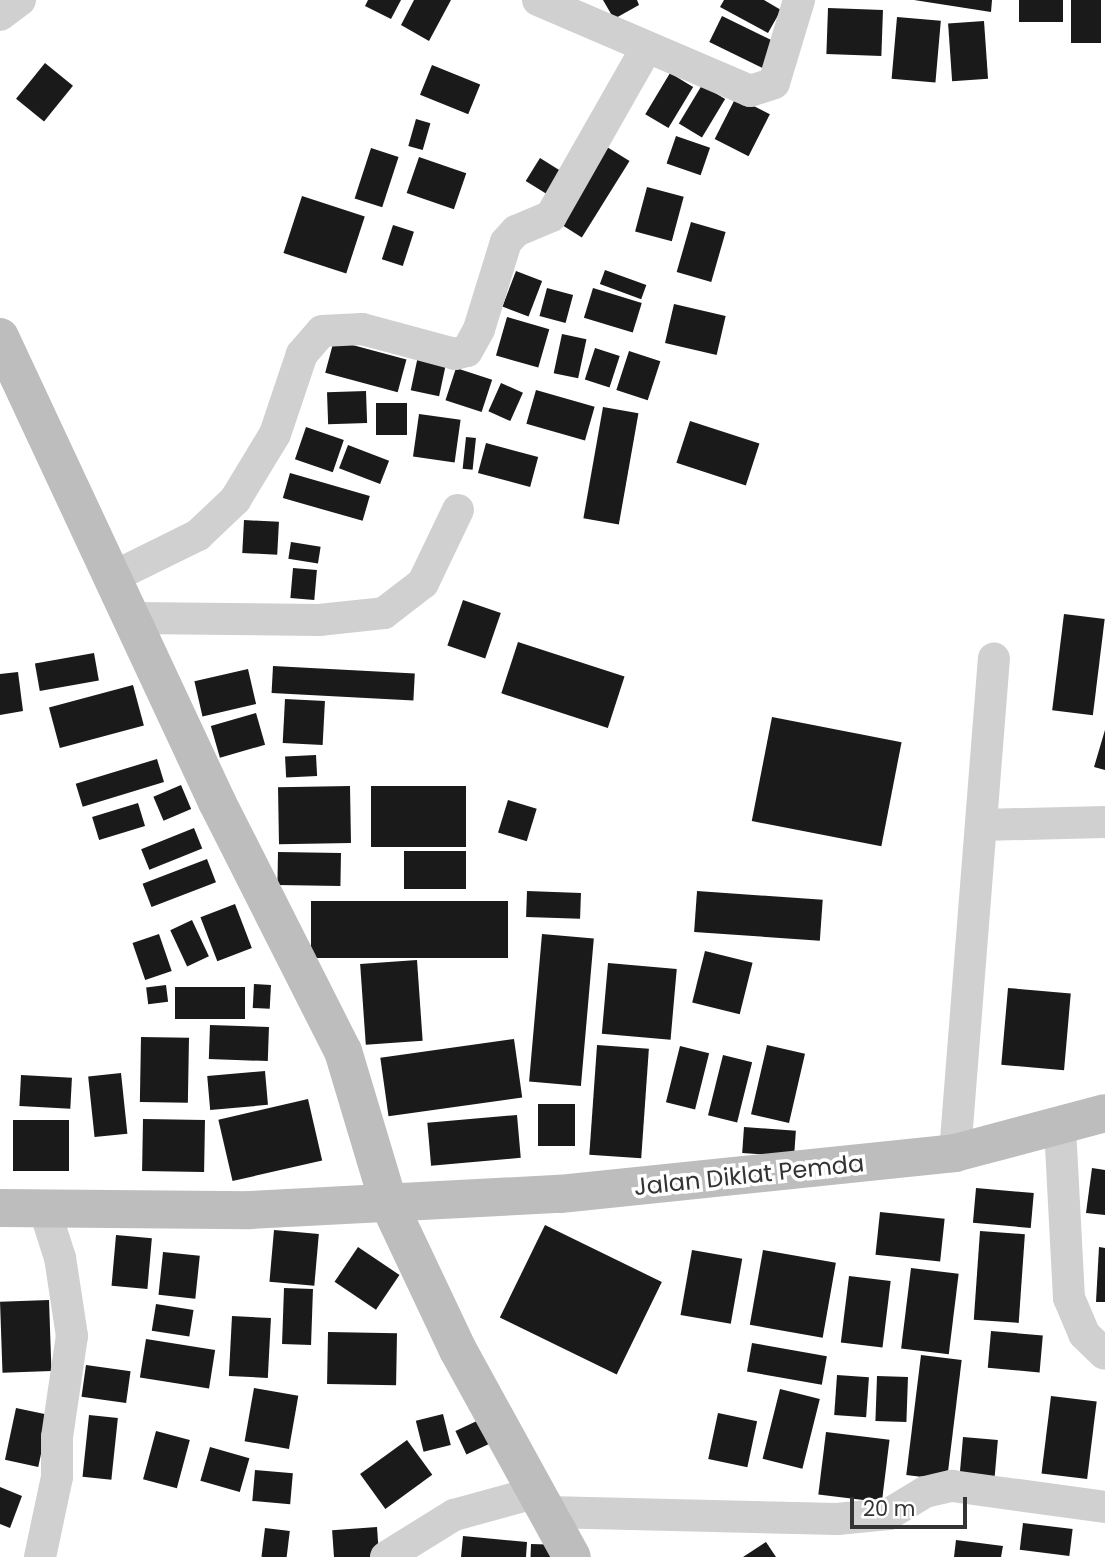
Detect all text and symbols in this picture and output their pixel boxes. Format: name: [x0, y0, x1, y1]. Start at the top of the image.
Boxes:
street label: Jalan Diklat Pemda: [632, 1149, 866, 1201]
scale bar: [853, 1484, 970, 1528]
text: 20 m: [863, 1494, 916, 1523]

